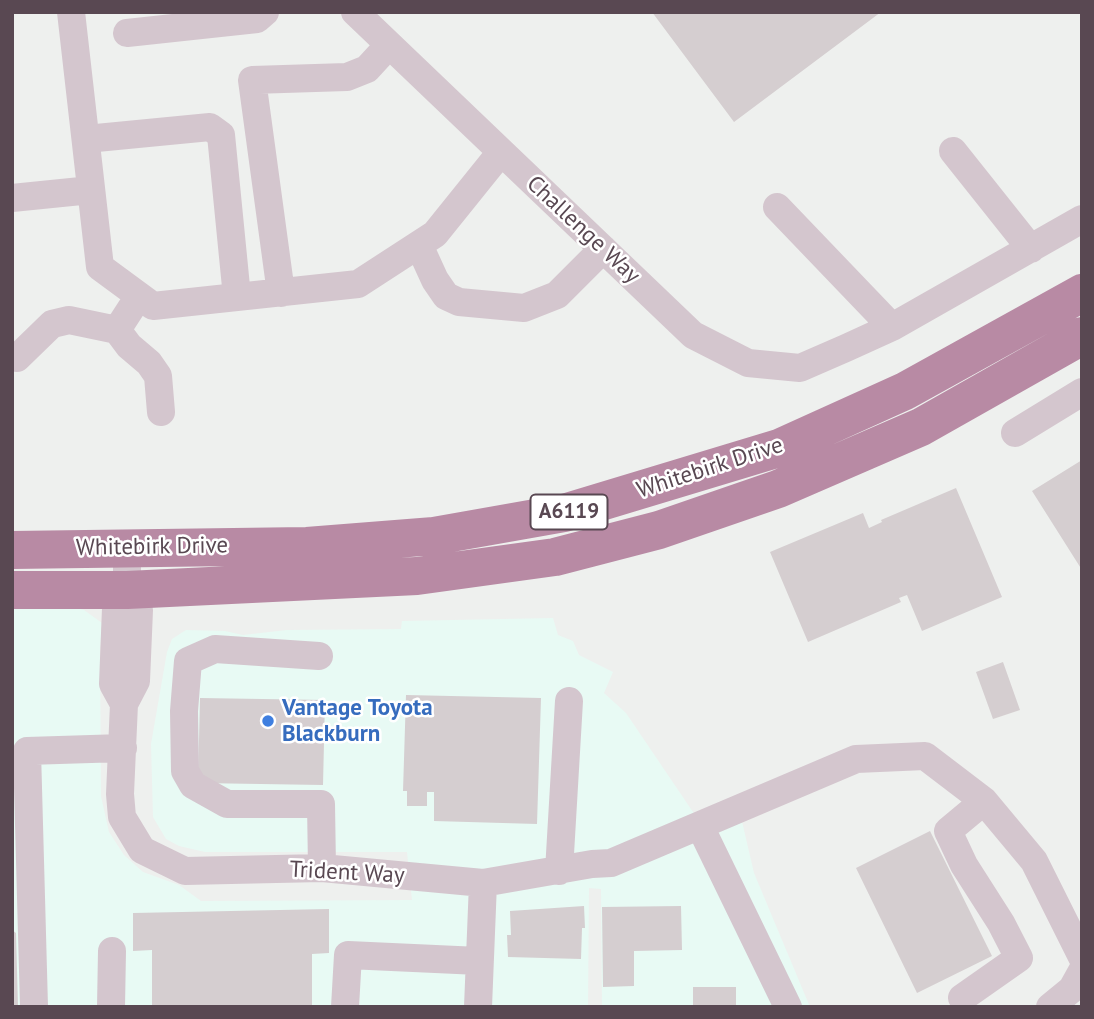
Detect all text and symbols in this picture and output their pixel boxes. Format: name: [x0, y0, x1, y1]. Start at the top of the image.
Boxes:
street label: Challenge Way: [520, 170, 646, 290]
street label: Whitebirk Drive: [633, 431, 787, 505]
road number: A6119: [530, 494, 608, 530]
street label: Whitebirk Drive: [76, 532, 228, 562]
place label: Vantage Toyota Blackburn: [282, 694, 433, 748]
marker: Vantage Toyota Blackburn: [260, 713, 276, 729]
street label: Trident Way: [289, 856, 405, 890]

